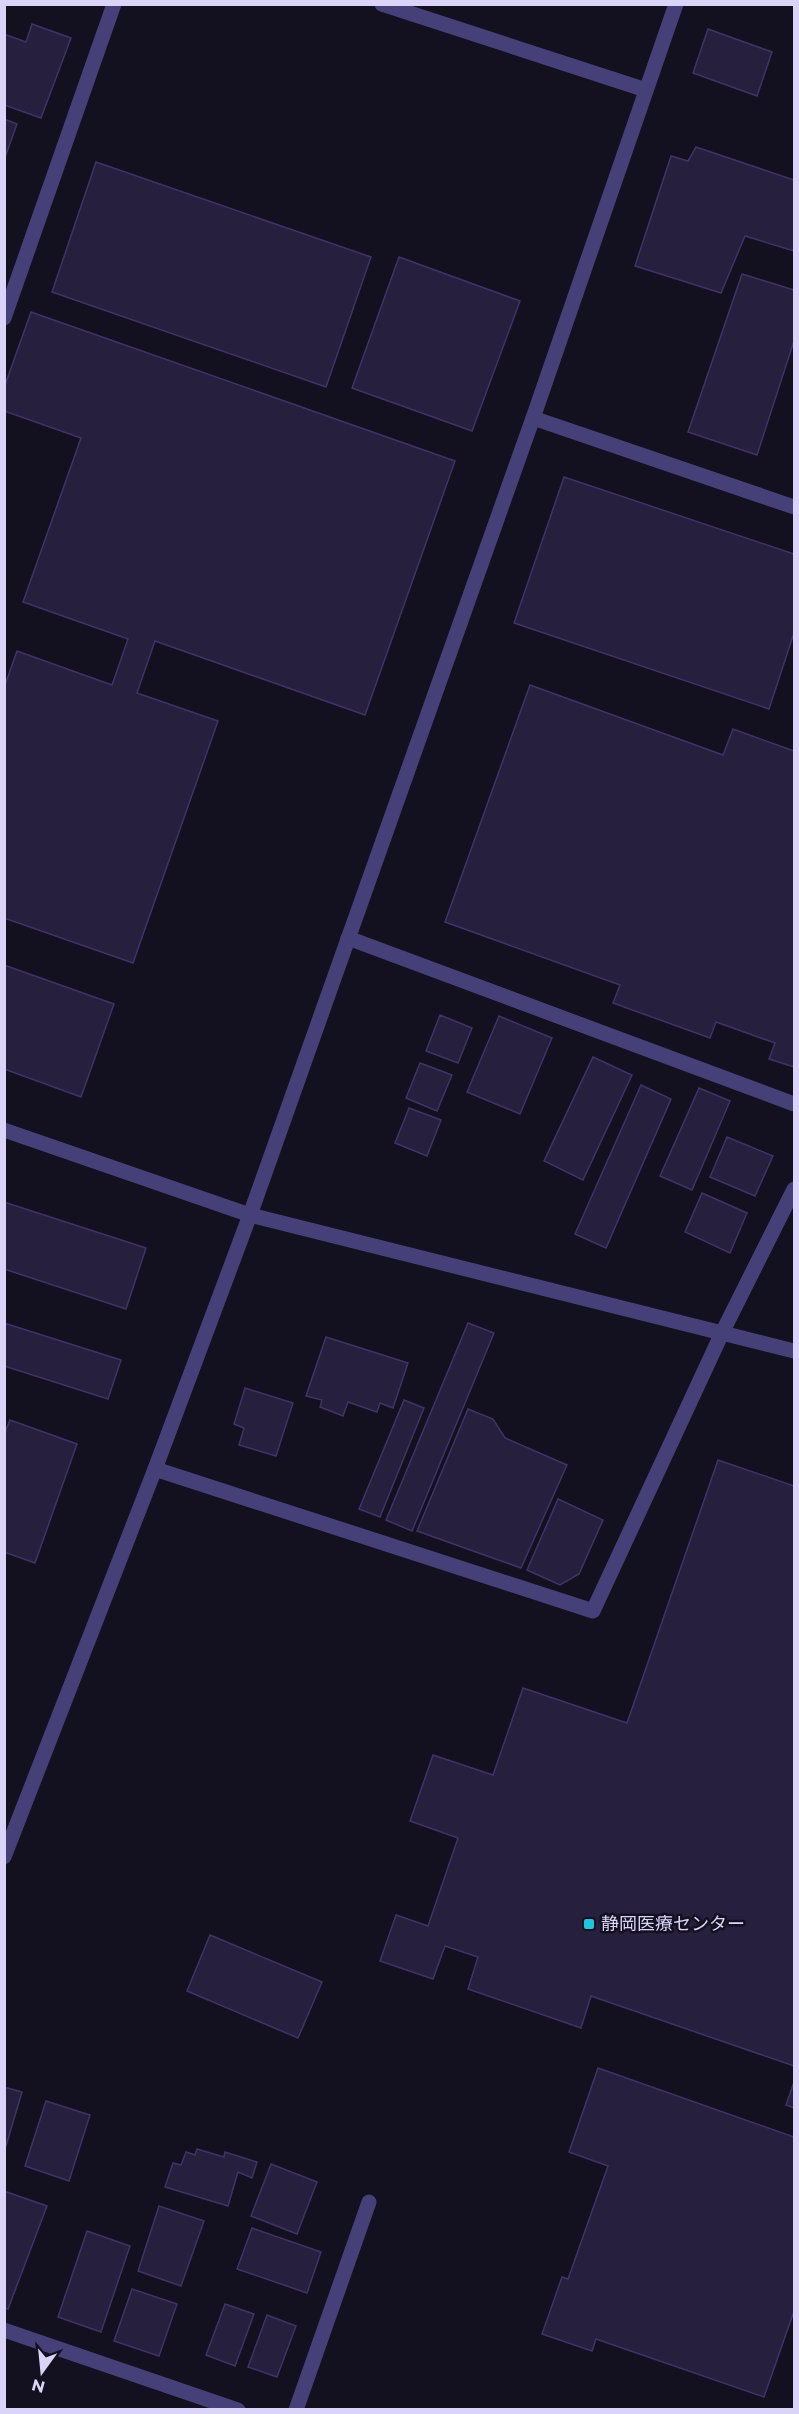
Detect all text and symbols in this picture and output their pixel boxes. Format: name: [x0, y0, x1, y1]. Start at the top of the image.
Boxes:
place label: 静岡医療センター: [601, 1913, 745, 1935]
marker: 静岡医療センター: [582, 1917, 596, 1931]
north arrow: [12, 2342, 72, 2402]
text: N: [30, 2375, 47, 2397]

